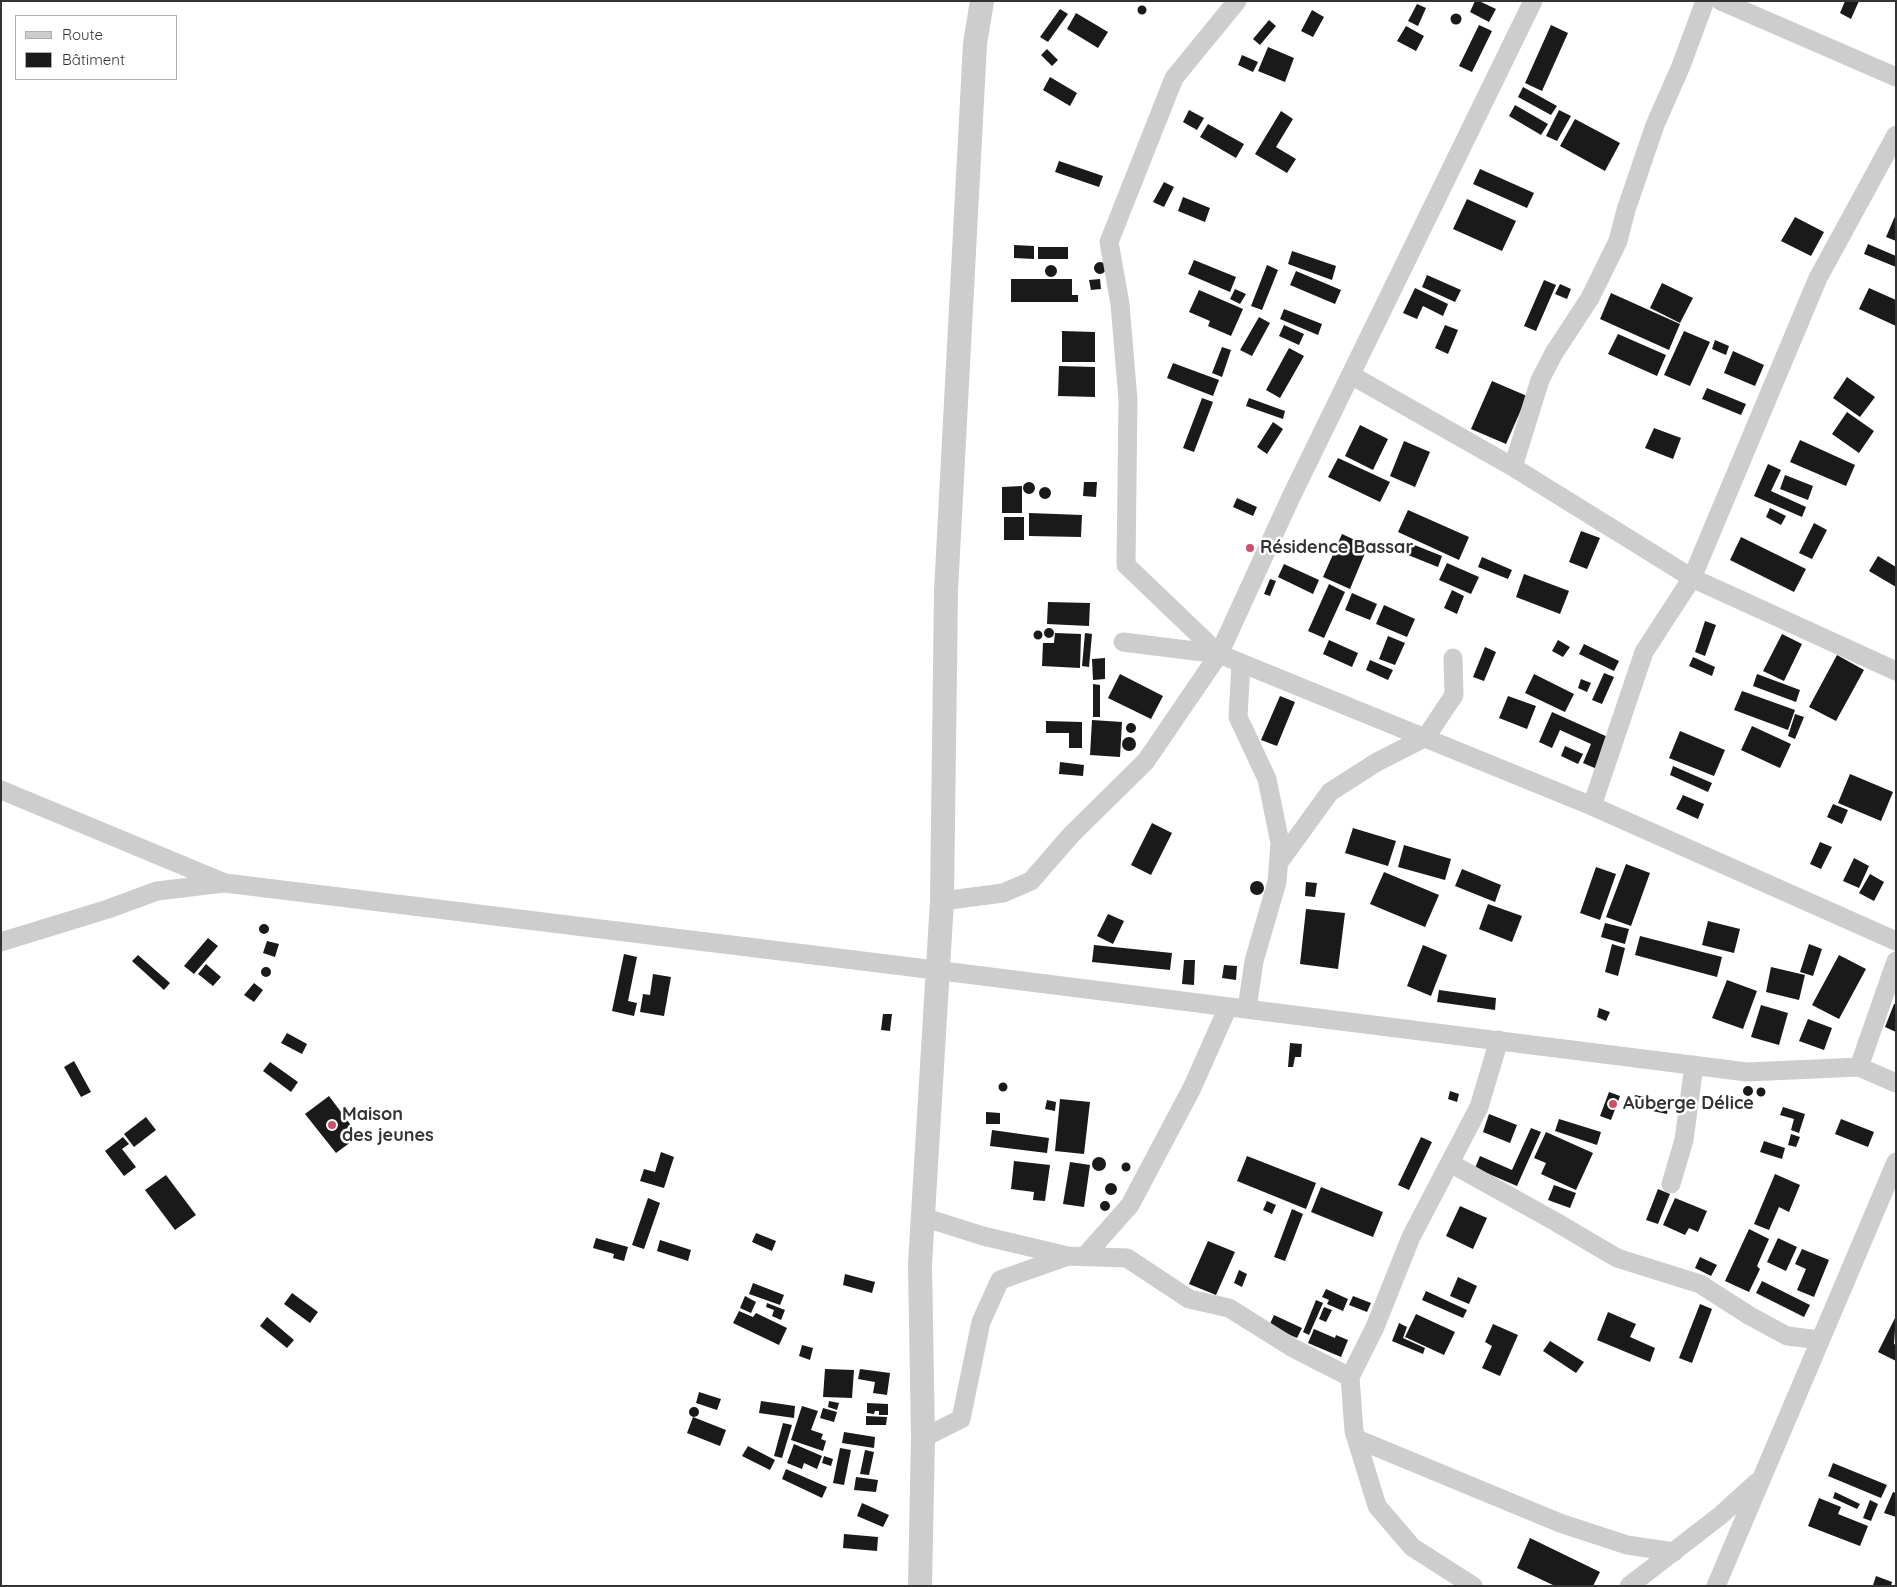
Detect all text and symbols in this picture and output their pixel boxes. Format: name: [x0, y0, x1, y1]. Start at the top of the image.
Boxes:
legend: [15, 15, 178, 80]
text: Route: [62, 25, 103, 44]
text: Bâtiment: [62, 50, 125, 69]
place label: Résidence Bassar: [1260, 537, 1413, 559]
marker: Résidence Bassar: [1244, 542, 1256, 554]
place label: Auberge Délice: [1623, 1093, 1754, 1115]
marker: Auberge Délice: [1607, 1098, 1619, 1110]
place label: Maison des jeunes: [342, 1104, 434, 1146]
marker: Maison des jeunes: [326, 1119, 338, 1131]

